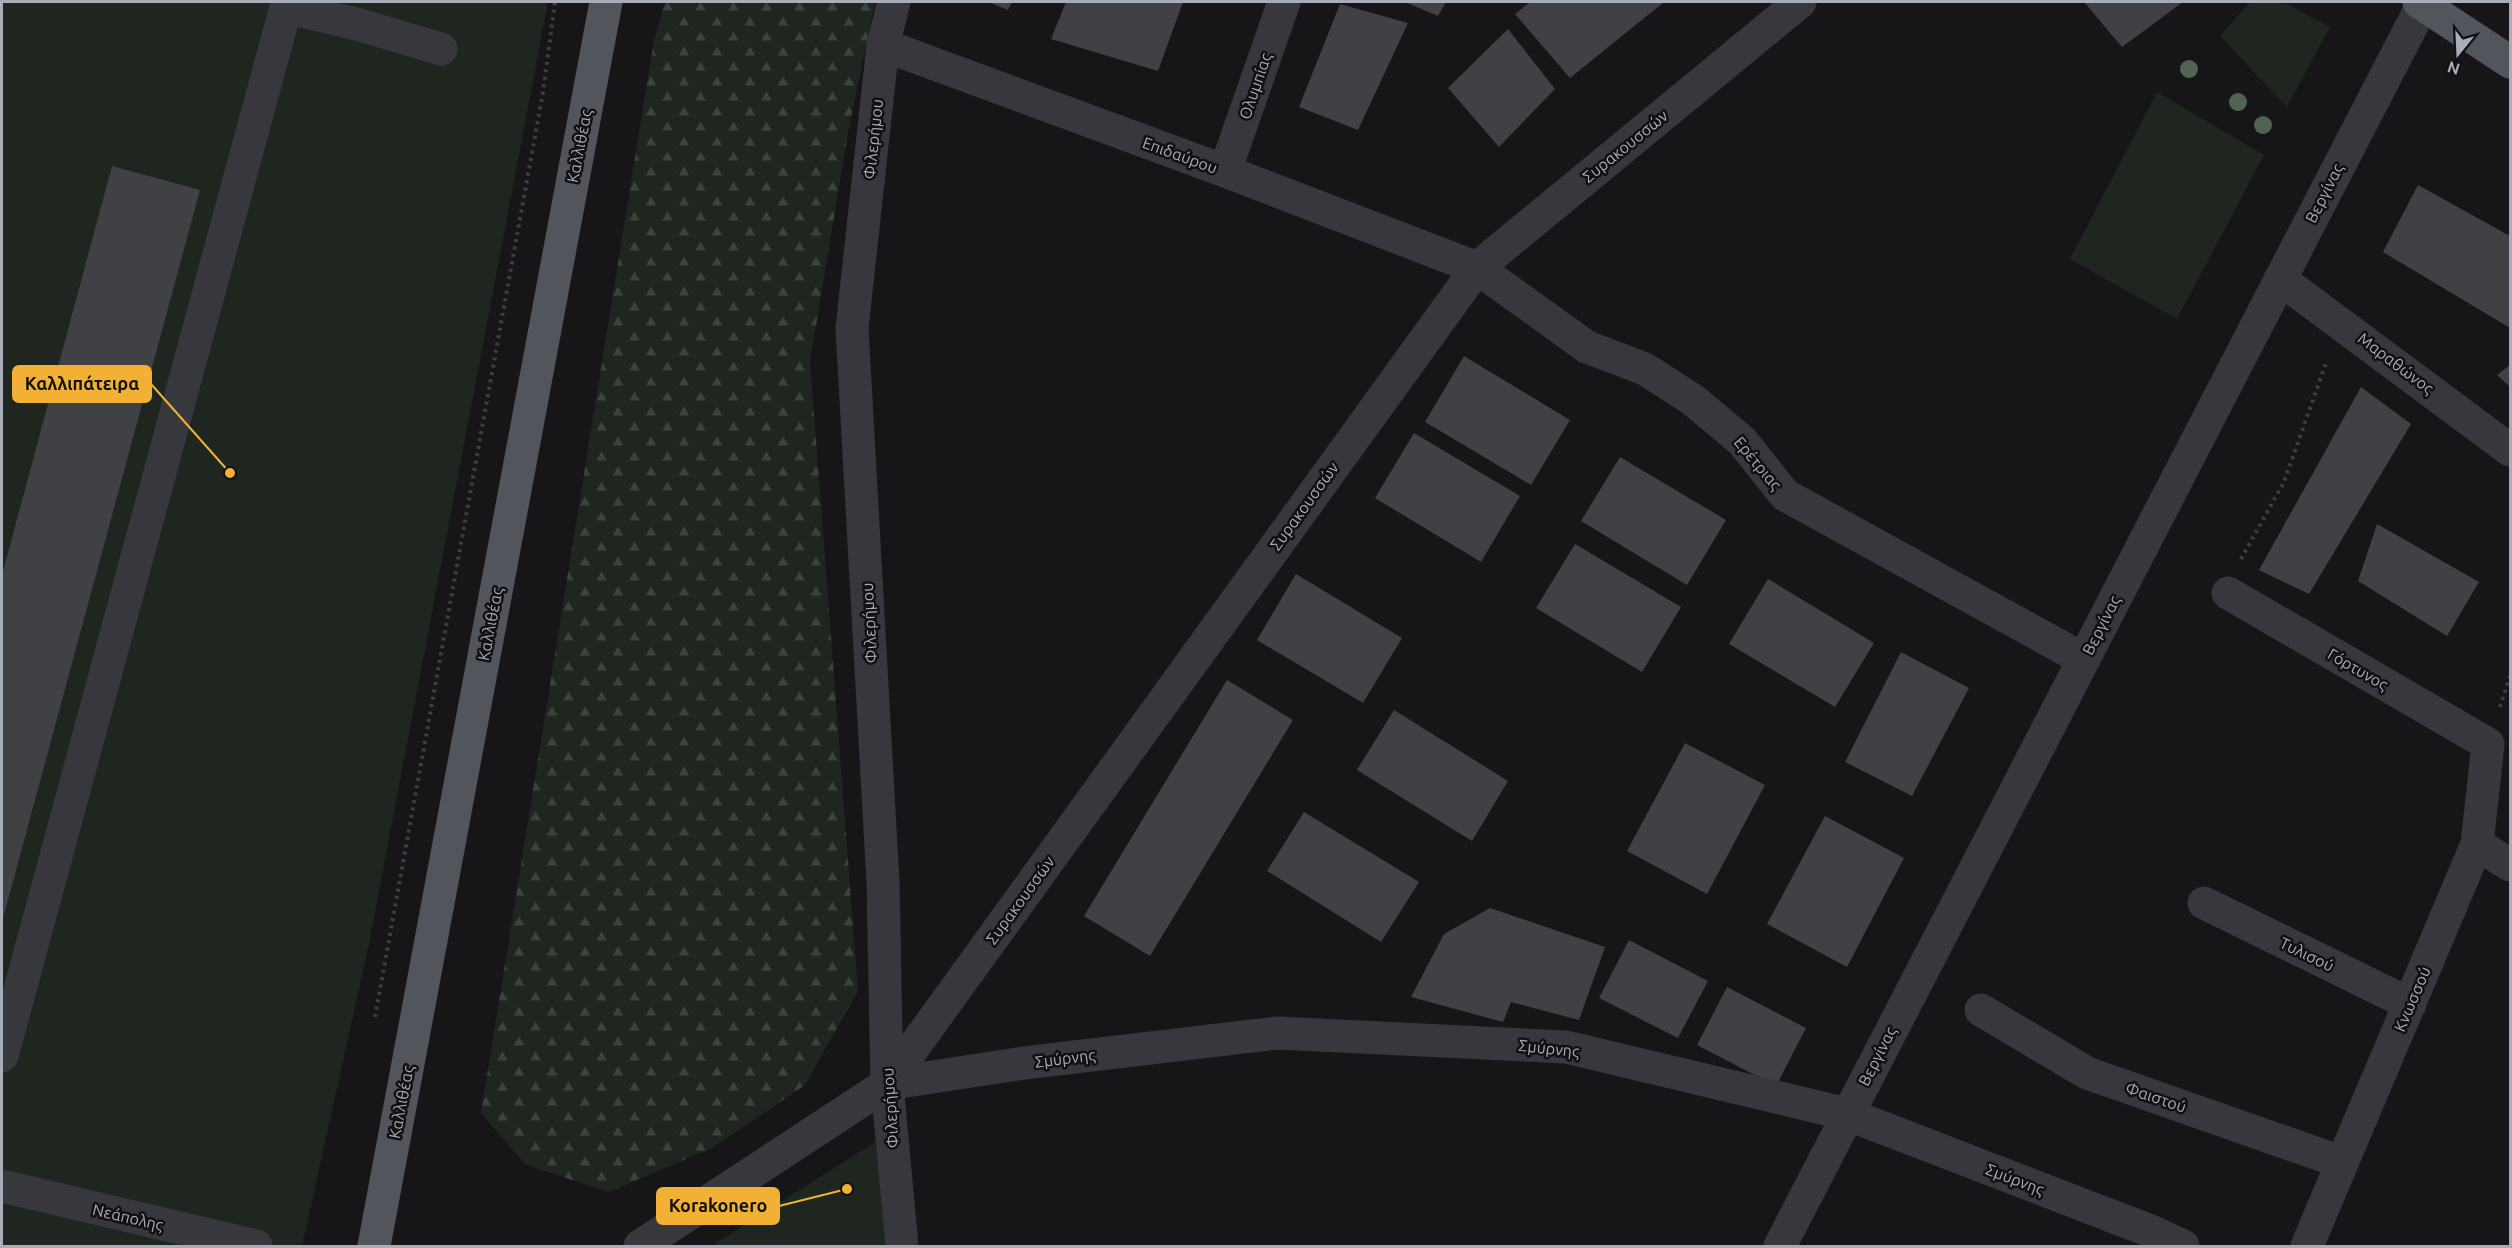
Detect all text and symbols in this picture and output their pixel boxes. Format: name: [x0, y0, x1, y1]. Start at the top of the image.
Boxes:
north arrow: [2428, 24, 2488, 84]
street label: Ολυμπίας: [1235, 51, 1276, 122]
text: N: [2445, 58, 2462, 79]
street label: Φιλερήμου: [860, 98, 886, 180]
street label: Συρακουσσών: [1579, 106, 1671, 186]
street label: Καλλιθέας: [563, 108, 596, 184]
street label: Επιδαύρου: [1140, 133, 1220, 177]
street label: Βεργίνας: [2301, 160, 2347, 226]
street label: Μαραθώνος: [2354, 329, 2437, 398]
callout: Καλλιπάτειρα: [13, 366, 151, 402]
text: Καλλιπάτειρα: [25, 373, 139, 393]
street label: Ερέτριας: [1730, 433, 1785, 494]
street label: Συρακουσσών: [1266, 458, 1342, 553]
street label: Φιλερήμου: [858, 582, 880, 664]
street label: Καλλιθέας: [474, 586, 507, 662]
street label: Βεργίνας: [2078, 592, 2124, 658]
street label: Γόρτυνος: [2324, 645, 2391, 694]
street label: Συρακουσσών: [982, 852, 1058, 947]
street label: Τυλισού: [2277, 933, 2337, 975]
street label: Κνωσσού: [2390, 964, 2434, 1034]
street label: Βεργίνας: [1854, 1023, 1900, 1089]
street label: Σμύρνης: [1518, 1036, 1580, 1061]
street label: Σμύρνης: [1034, 1045, 1096, 1072]
street label: Καλλιθέας: [385, 1064, 418, 1140]
street label: Φιλερήμου: [878, 1067, 902, 1149]
street label: Φαιστού: [2123, 1078, 2189, 1116]
street label: Σμύρνης: [1983, 1160, 2047, 1199]
callout: Korakonero: [657, 1188, 779, 1224]
text: Korakonero: [669, 1195, 767, 1215]
street label: Νεάπολης: [91, 1200, 165, 1235]

